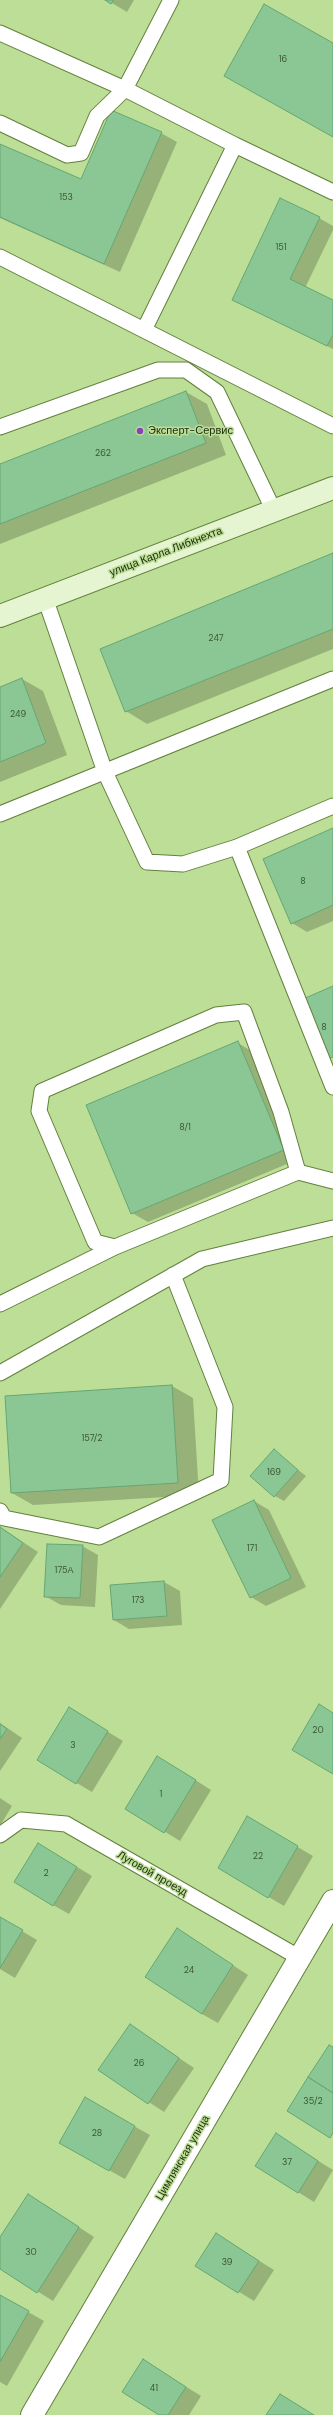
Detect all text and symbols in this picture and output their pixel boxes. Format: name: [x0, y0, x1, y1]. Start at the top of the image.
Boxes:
house number: 16: [279, 55, 287, 65]
house number: 153: [59, 193, 73, 203]
house number: 151: [275, 243, 287, 253]
place label: Эксперт-Сервис: [148, 424, 233, 438]
marker: Эксперт-Сервис: [135, 426, 145, 436]
house number: 262: [95, 449, 111, 459]
street label: улица Карла Либкнехта: [108, 524, 224, 580]
house number: 247: [208, 634, 224, 644]
house number: 249: [10, 710, 26, 720]
house number: 8: [300, 877, 306, 887]
house number: 8: [321, 1023, 327, 1033]
house number: 8/1: [179, 1123, 191, 1133]
house number: 157/2: [82, 1434, 102, 1444]
house number: 169: [267, 1468, 281, 1478]
house number: 171: [247, 1544, 257, 1554]
house number: 175А: [55, 1566, 73, 1576]
house number: 173: [132, 1596, 144, 1606]
house number: 20: [312, 1726, 324, 1736]
house number: 3: [70, 1741, 76, 1751]
house number: 1: [160, 1790, 162, 1800]
street label: Луговой проезд: [115, 1849, 189, 1899]
house number: 22: [253, 1852, 263, 1862]
house number: 2: [43, 1869, 49, 1879]
house number: 24: [184, 1966, 194, 1976]
house number: 26: [134, 2059, 144, 2069]
house number: 35/2: [303, 2097, 323, 2107]
street label: Цимлянская улица: [153, 2113, 213, 2203]
house number: 28: [92, 2129, 102, 2139]
house number: 37: [282, 2158, 292, 2168]
house number: 30: [25, 2248, 37, 2258]
house number: 39: [222, 2258, 232, 2268]
house number: 41: [150, 2384, 158, 2394]

